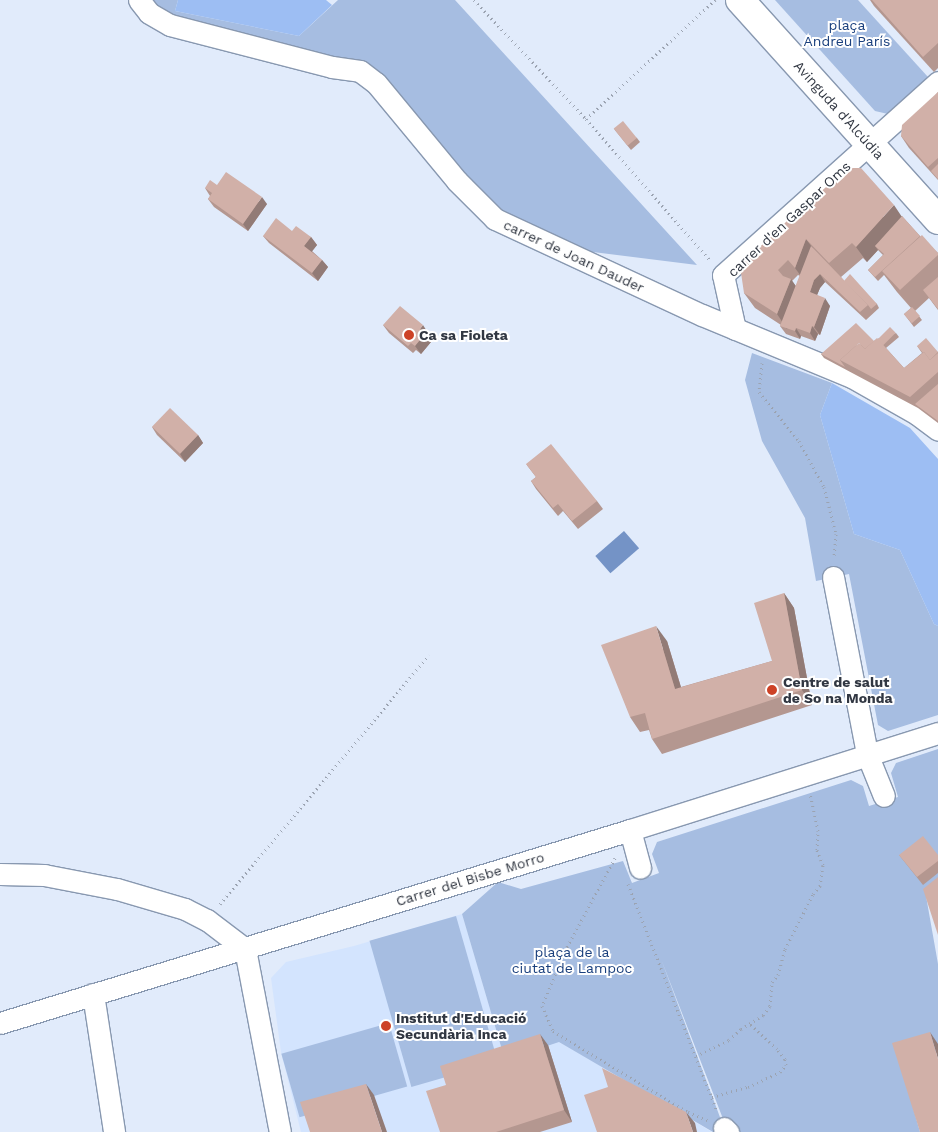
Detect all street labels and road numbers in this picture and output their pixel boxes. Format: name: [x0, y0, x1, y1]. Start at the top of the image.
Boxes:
street label: Avinguda d'Alcúdia: [790, 57, 888, 163]
street label: carrer d'en Gaspar Oms: [724, 157, 854, 281]
street label: carrer de Joan Dauder: [501, 216, 647, 296]
street label: Carrer del Bisbe Morro: [393, 848, 547, 910]

